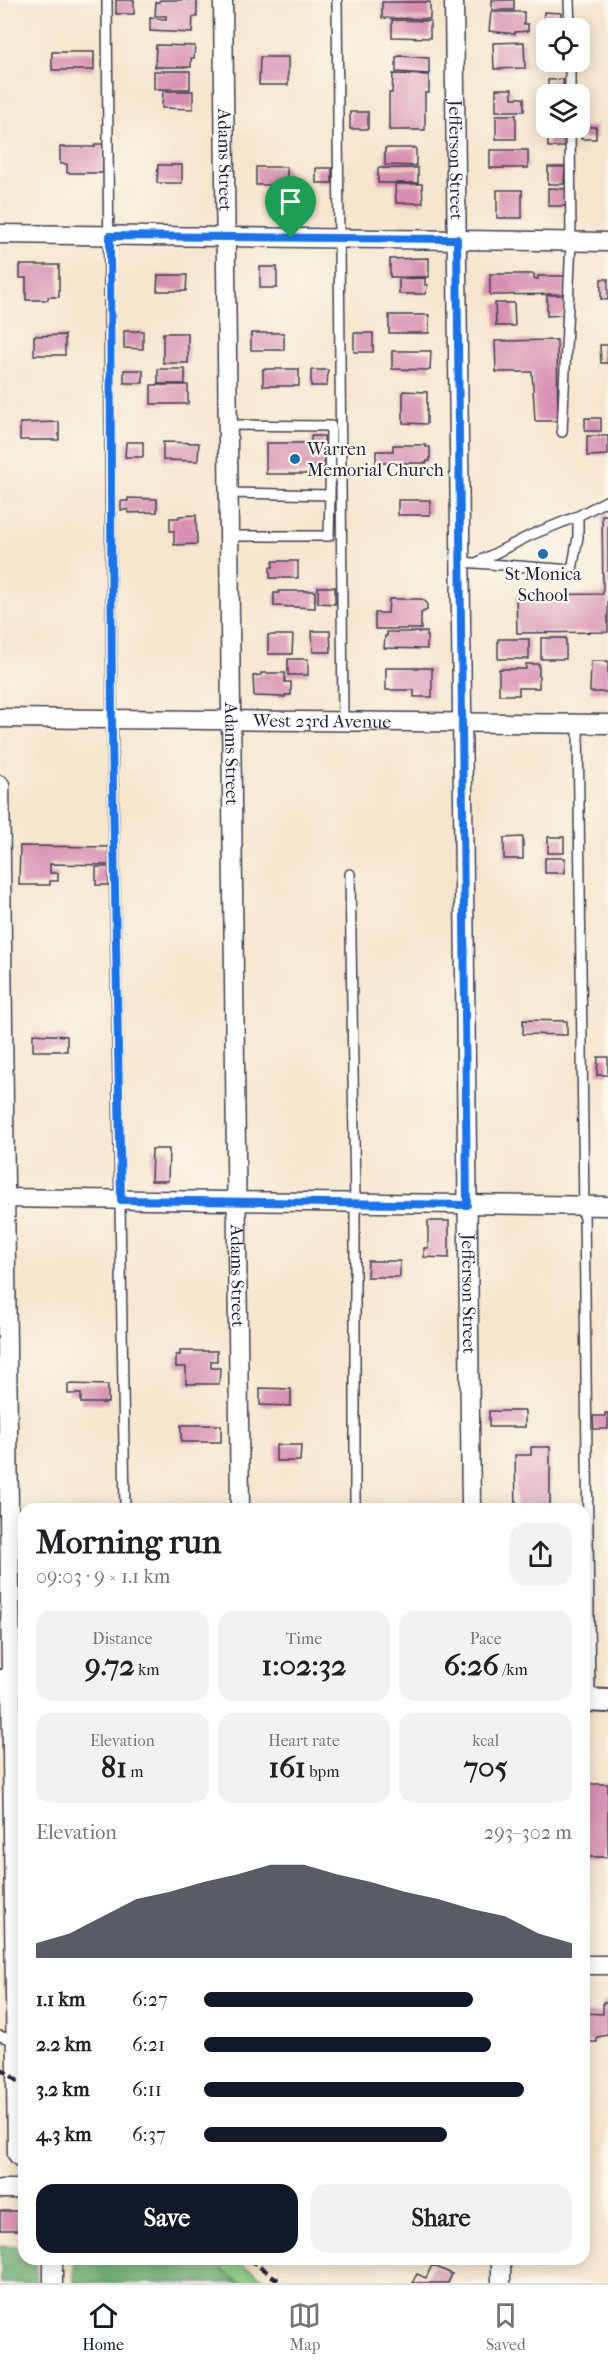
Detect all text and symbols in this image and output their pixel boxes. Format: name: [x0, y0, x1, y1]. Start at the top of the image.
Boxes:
map controls: [536, 18, 590, 138]
button: locate: [536, 18, 590, 72]
button: layers: [536, 84, 590, 138]
street label: Jefferson Street: [445, 98, 467, 221]
street label: Adams Street: [214, 107, 236, 212]
pin: [265, 176, 316, 238]
icon: arrive: [274, 185, 307, 218]
place label: Warren Memorial Church: [306, 439, 444, 481]
marker: Warren Memorial Church: [288, 452, 302, 466]
marker: St Monica School: [536, 547, 550, 561]
place label: St Monica School: [505, 564, 582, 606]
street label: Adams Street: [220, 701, 243, 806]
street label: West 23rd Avenue: [252, 710, 391, 732]
street label: Adams Street: [226, 1223, 248, 1328]
street label: Jefferson Street: [457, 1232, 480, 1355]
text: Morning run: [36, 1523, 221, 1562]
button: share: [509, 1523, 572, 1586]
text: 09:03 · 9 × 1.1 km: [36, 1565, 170, 1588]
text: Distance: [92, 1629, 152, 1648]
text: Time: [286, 1629, 322, 1648]
text: Pace: [470, 1629, 502, 1648]
text: 9.72: [85, 1648, 135, 1683]
text: 1:02:32: [262, 1648, 346, 1683]
text: 6:26: [444, 1648, 499, 1683]
text: km: [135, 1660, 160, 1679]
text: /km: [499, 1660, 528, 1679]
text: Elevation: [90, 1731, 155, 1750]
text: Heart rate: [268, 1731, 340, 1750]
text: kcal: [472, 1731, 499, 1750]
text: 81: [101, 1750, 127, 1785]
text: 161: [268, 1750, 306, 1785]
text: 705: [464, 1750, 508, 1785]
text: m: [127, 1762, 144, 1781]
text: bpm: [306, 1762, 340, 1781]
text: Elevation: [36, 1821, 117, 1844]
text: 293–302 m: [484, 1821, 572, 1844]
text: 1.1 km: [36, 1988, 85, 2011]
text: 6:27: [132, 1988, 168, 2011]
text: 2.2 km: [36, 2033, 92, 2056]
text: 6:21: [132, 2033, 165, 2056]
text: 3.2 km: [36, 2078, 90, 2101]
text: 6:11: [132, 2078, 162, 2101]
text: 4.3 km: [36, 2123, 92, 2146]
text: 6:37: [132, 2123, 166, 2146]
button: Save: [36, 2184, 298, 2253]
button: Share: [310, 2184, 572, 2253]
tab: Home: [82, 2299, 124, 2354]
tab: Map: [288, 2299, 321, 2354]
tab: Saved: [486, 2299, 526, 2354]

